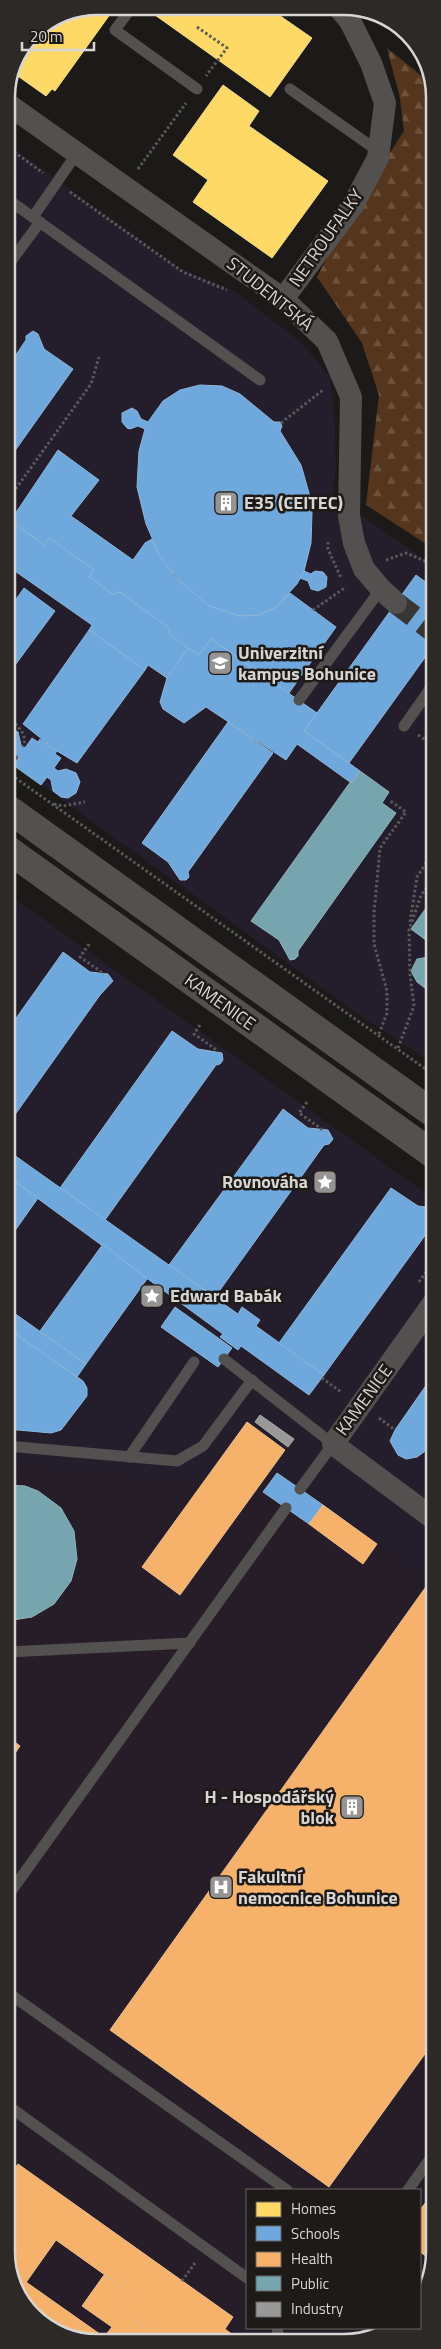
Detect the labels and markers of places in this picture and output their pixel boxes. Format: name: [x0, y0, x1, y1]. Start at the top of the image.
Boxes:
place label: E35 (CEITEC): [244, 489, 343, 516]
building icon: E35 (CEITEC): [213, 490, 239, 516]
place label: Univerzitní kampus Bohunice: [238, 639, 376, 687]
school or university icon: Univerzitní kampus Bohunice: [207, 650, 233, 676]
place label: Rovnováha: [222, 1168, 308, 1195]
place icon: Rovnováha: [312, 1169, 338, 1195]
place label: Edward Babák: [170, 1282, 283, 1309]
place icon: Edward Babák: [139, 1283, 165, 1309]
place label: H - Hospodářský blok: [204, 1783, 335, 1831]
building icon: H - Hospodářský blok: [339, 1794, 365, 1820]
place label: Fakultní nemocnice Bohunice: [238, 1863, 398, 1911]
hospital icon: Fakultní nemocnice Bohunice: [208, 1874, 234, 1900]

